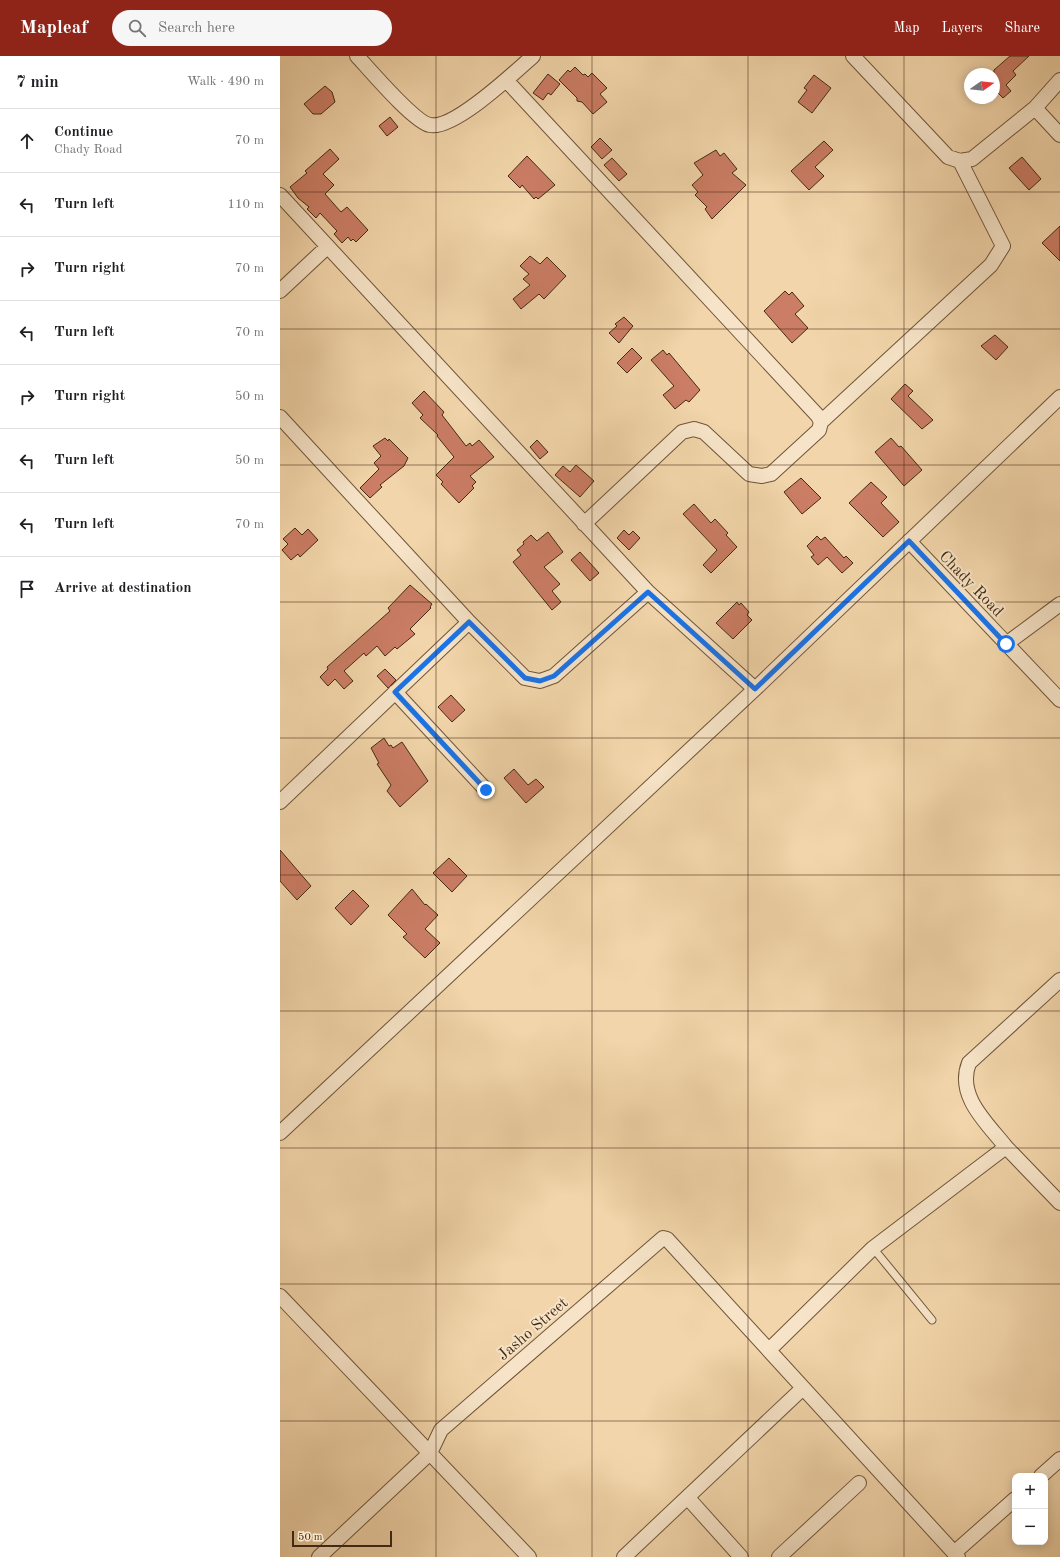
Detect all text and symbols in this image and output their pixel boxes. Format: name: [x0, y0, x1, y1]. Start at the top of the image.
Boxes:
search box: [112, 10, 392, 46]
icon: search: [126, 17, 148, 39]
text: Mapleaf: [20, 19, 88, 38]
text: Search here: [158, 21, 235, 36]
text: Map: [894, 21, 920, 35]
text: Layers: [942, 21, 983, 35]
text: Share: [1005, 21, 1040, 35]
north arrow: [964, 68, 1000, 104]
text: 7 min: [16, 74, 59, 91]
text: Walk · 490 m: [187, 75, 264, 88]
text: Continue: [54, 125, 113, 140]
icon: ahead: [16, 130, 38, 152]
text: 70 m: [235, 134, 264, 147]
text: Chady Road: [54, 143, 122, 156]
icon: left: [16, 194, 38, 216]
text: Turn left: [54, 197, 114, 212]
text: 110 m: [227, 198, 264, 211]
icon: right: [16, 258, 38, 280]
text: Turn right: [54, 261, 125, 276]
text: 70 m: [235, 262, 264, 275]
icon: left: [16, 322, 38, 344]
text: Turn left: [54, 325, 114, 340]
text: 70 m: [235, 326, 264, 339]
icon: right: [16, 386, 38, 408]
text: Turn right: [54, 389, 125, 404]
text: 50 m: [235, 390, 264, 403]
icon: left: [16, 450, 38, 472]
text: Turn left: [54, 453, 114, 468]
text: 50 m: [235, 454, 264, 467]
icon: left: [16, 514, 38, 536]
text: Turn left: [54, 517, 114, 532]
text: 70 m: [235, 518, 264, 531]
street label: Chady Road: [936, 549, 1006, 620]
icon: arrive: [16, 578, 38, 600]
text: Arrive at destination: [54, 581, 192, 596]
route start: [997, 635, 1015, 653]
route end: [477, 781, 495, 799]
street label: Jasho Street: [495, 1295, 572, 1364]
map controls: [1012, 1473, 1048, 1545]
button: +: [1012, 1473, 1048, 1509]
button: −: [1012, 1509, 1048, 1545]
scale bar: [292, 1529, 392, 1548]
text: 50 m: [298, 1532, 323, 1543]

